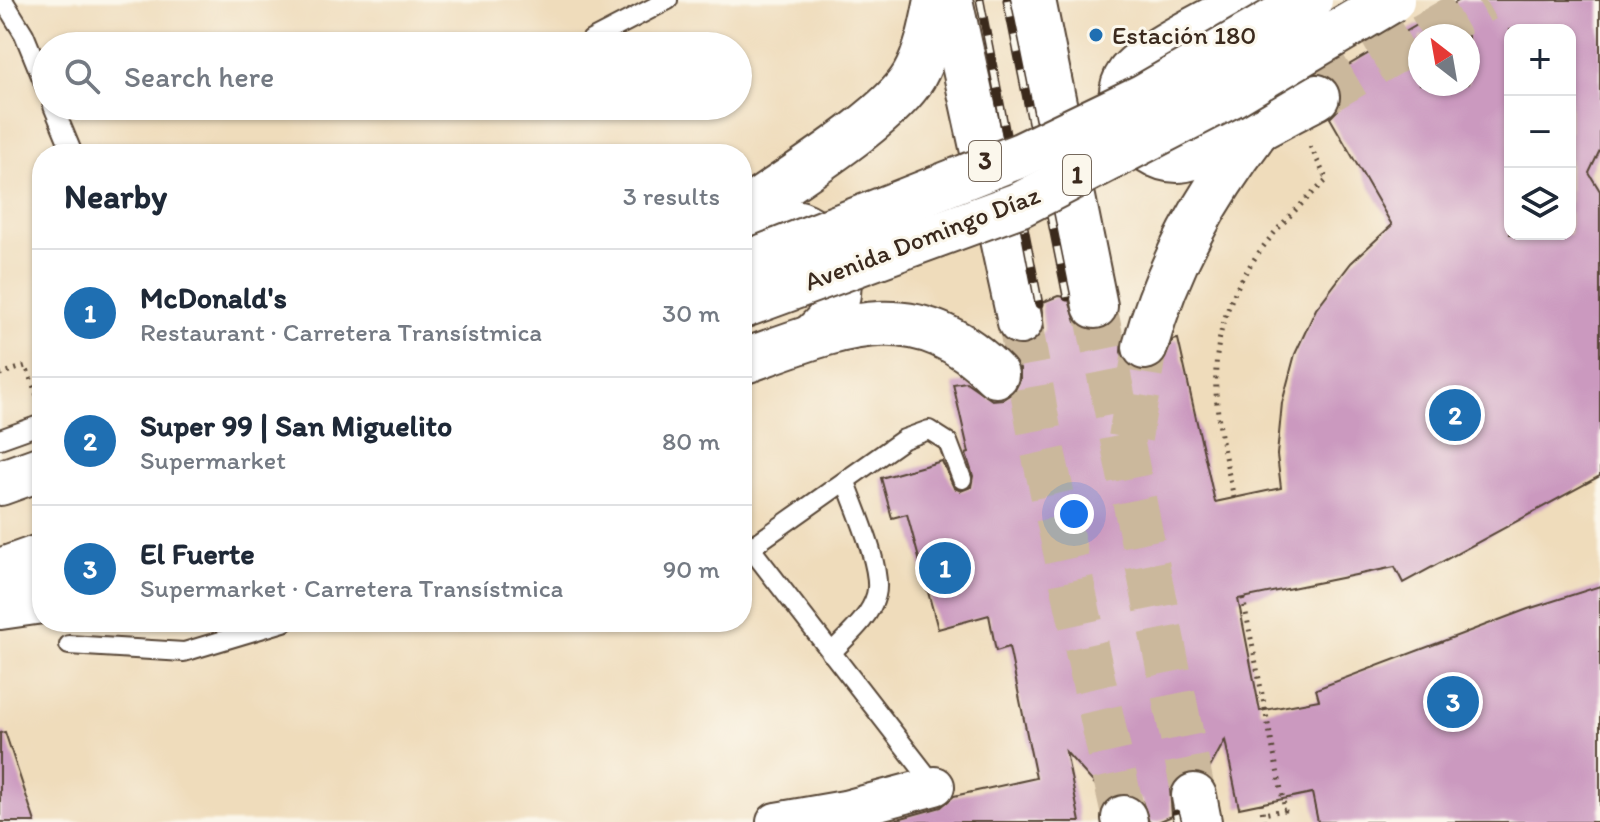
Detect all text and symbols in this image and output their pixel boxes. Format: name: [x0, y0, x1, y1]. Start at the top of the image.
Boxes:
place label: Estación 180: [1112, 19, 1256, 51]
north arrow: [1408, 24, 1480, 96]
map controls: [1504, 24, 1576, 240]
button: +: [1504, 24, 1576, 96]
marker: Estación 180: [1087, 26, 1105, 44]
search box: [32, 32, 752, 120]
icon: search: [60, 54, 104, 98]
text: Search here: [124, 58, 274, 95]
button: −: [1504, 96, 1576, 168]
road number: 3: [969, 141, 1001, 181]
road number: 1: [1063, 155, 1091, 195]
button: layers: [1504, 168, 1576, 240]
text: Nearby: [64, 176, 167, 217]
street label: Avenida Domingo Díaz: [800, 178, 1044, 298]
text: 3 results: [623, 180, 720, 212]
text: McDonald's: [140, 279, 287, 316]
text: 1: [84, 297, 96, 329]
text: 30 m: [662, 297, 720, 329]
text: Restaurant · Carretera Transístmica: [140, 316, 542, 348]
pin: 2: [1429, 385, 1481, 445]
text: Super 99 | San Miguelito: [140, 407, 452, 444]
text: 2: [83, 425, 97, 457]
text: 80 m: [662, 425, 720, 457]
text: Supermarket: [140, 444, 286, 476]
your location: [1054, 494, 1094, 534]
text: El Fuerte: [140, 535, 255, 572]
pin: 1: [919, 538, 971, 598]
text: 3: [83, 553, 97, 585]
text: 90 m: [663, 553, 720, 585]
text: Supermarket · Carretera Transístmica: [140, 572, 563, 604]
pin: 3: [1427, 672, 1479, 732]

